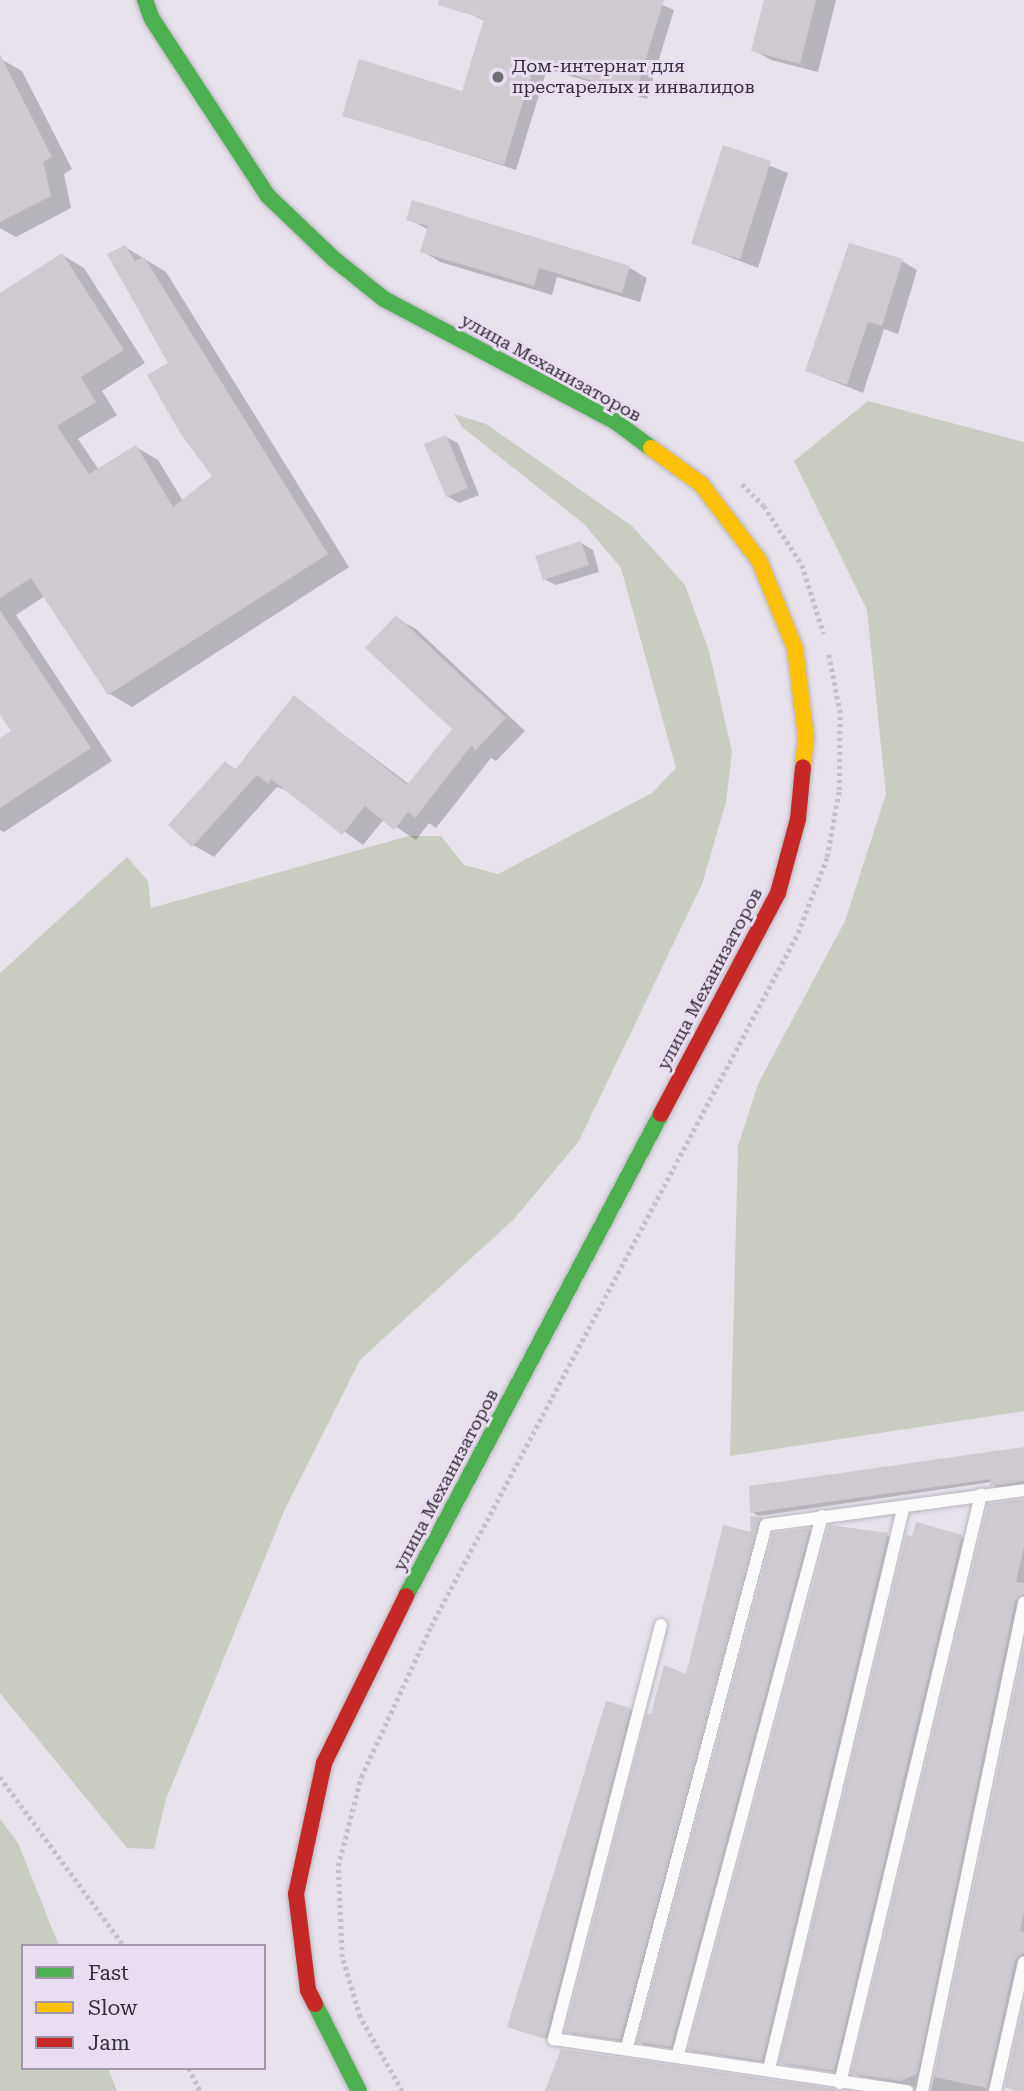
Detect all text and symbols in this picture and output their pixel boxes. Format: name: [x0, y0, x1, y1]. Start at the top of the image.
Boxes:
place label: Дом-интернат для престарелых и инвалидов: [512, 56, 755, 98]
marker: Дом-интернат для престарелых и инвалидов: [490, 69, 506, 85]
street label: улица Механизаторов: [457, 309, 645, 427]
street label: улица Механизаторов: [653, 884, 767, 1074]
street label: улица Механизаторов: [389, 1385, 503, 1575]
legend: [21, 1944, 266, 2070]
text: Fast: [88, 1961, 129, 1985]
text: Slow: [88, 1996, 137, 2020]
text: Jam: [88, 2031, 130, 2055]

